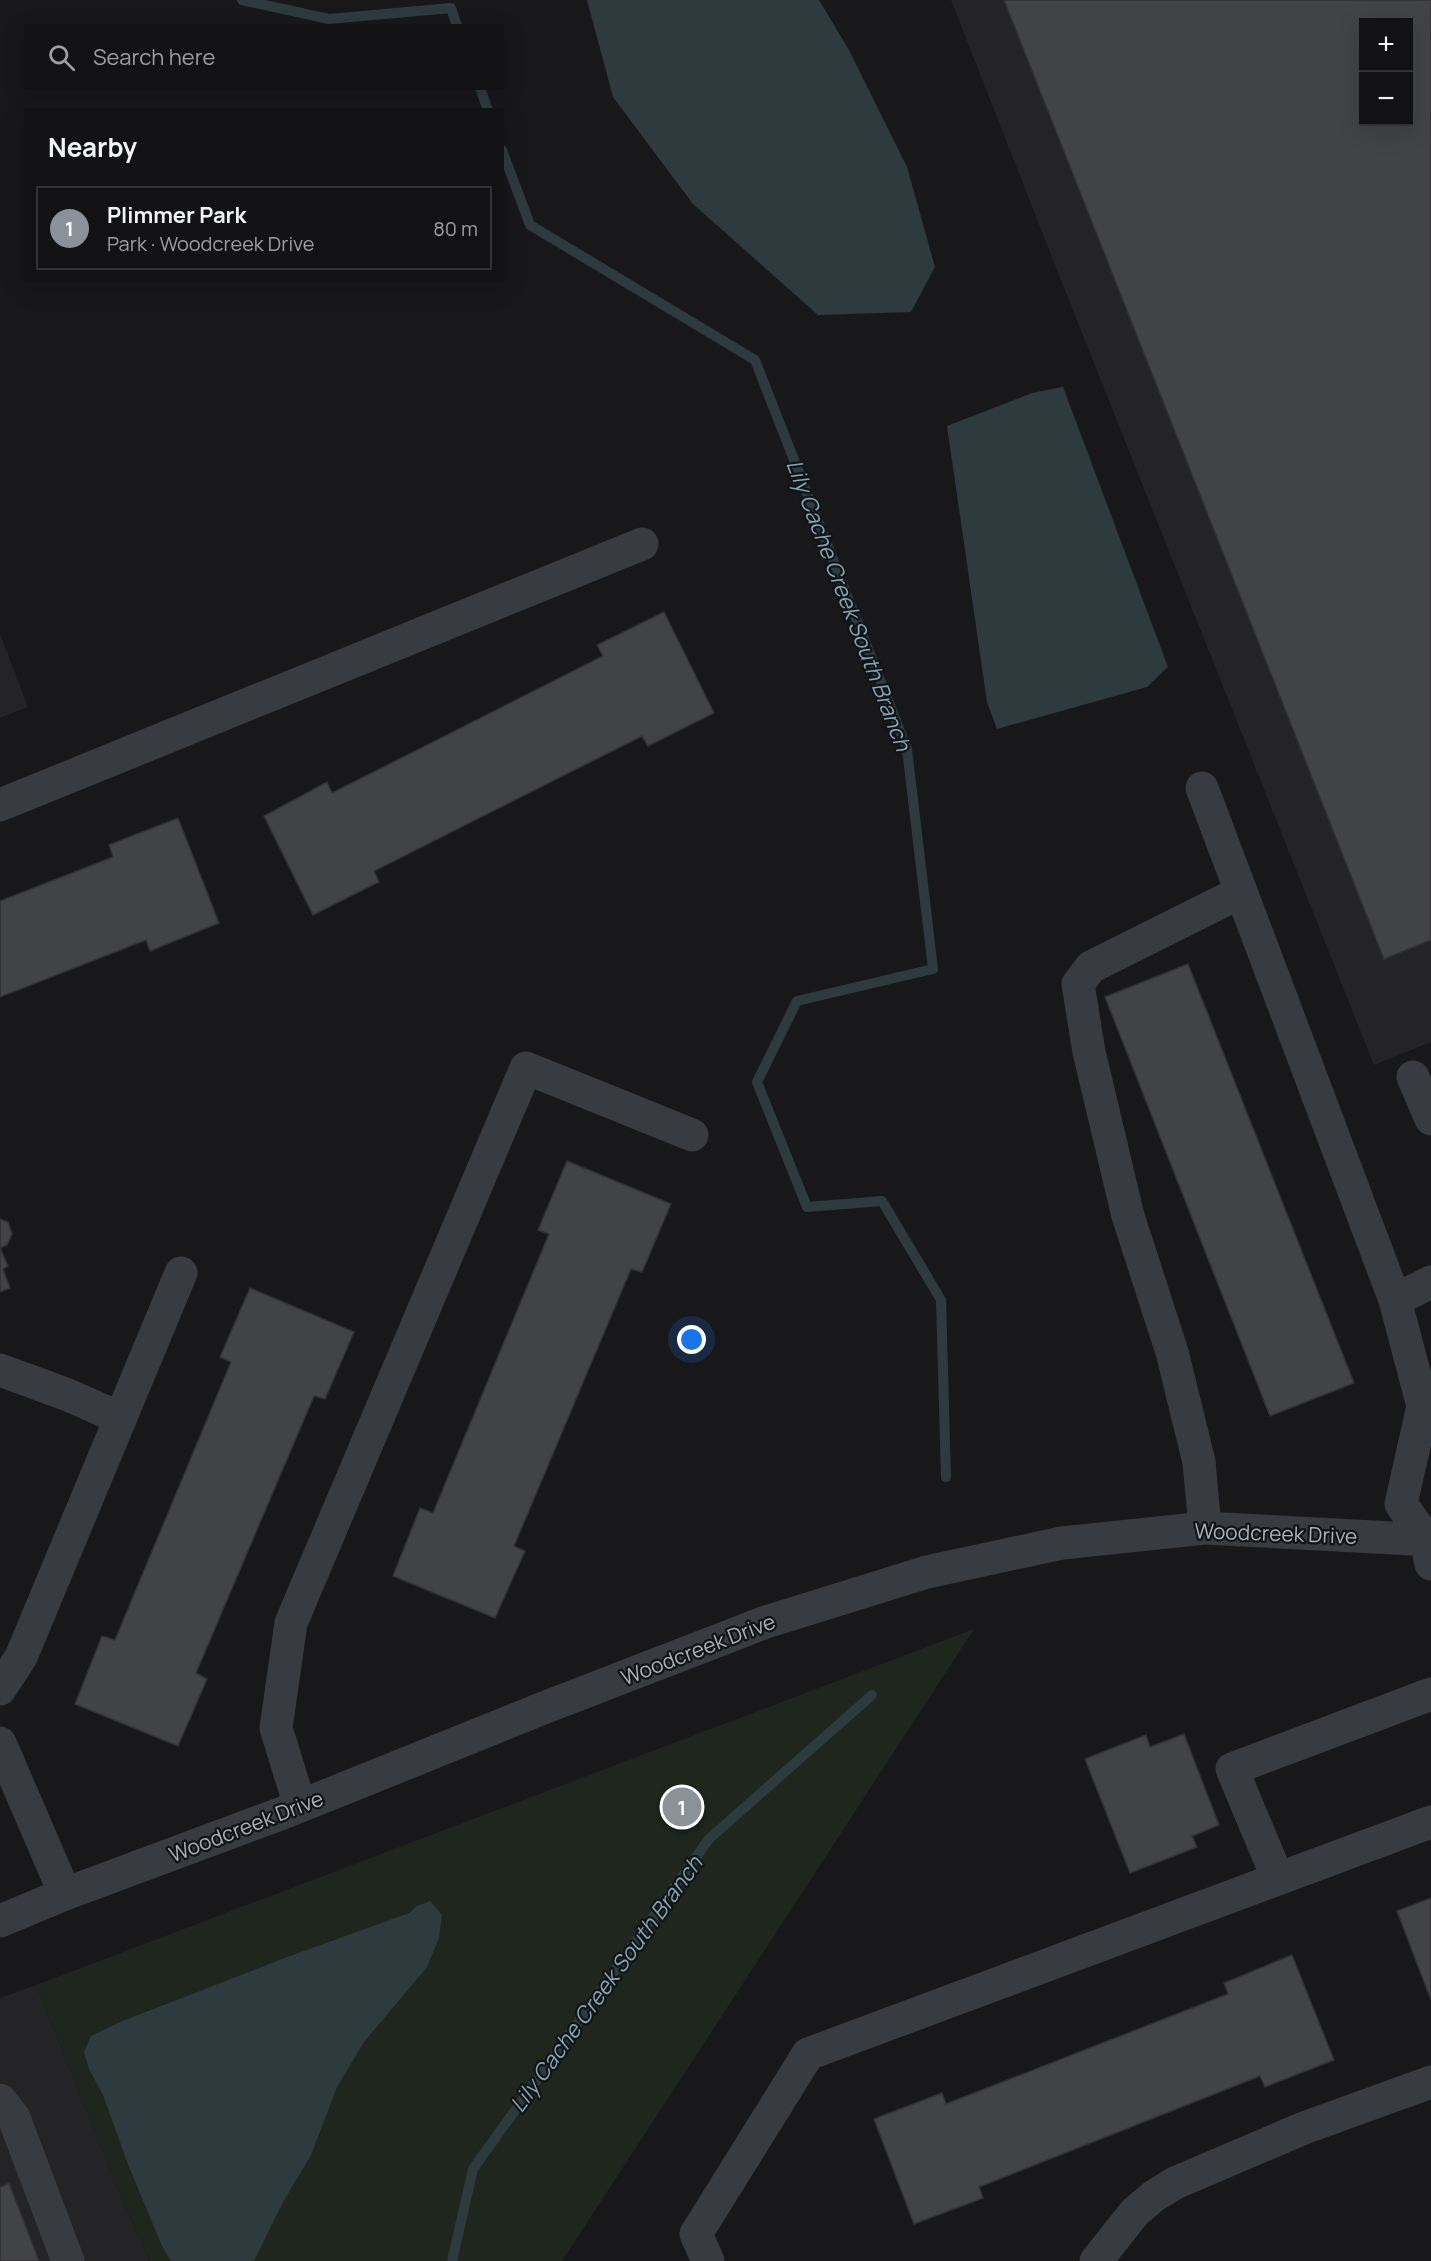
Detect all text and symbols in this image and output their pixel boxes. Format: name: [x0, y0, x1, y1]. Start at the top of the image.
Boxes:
map controls: [1359, 18, 1413, 126]
button: +: [1359, 18, 1413, 72]
search box: [24, 24, 504, 90]
icon: search: [45, 41, 78, 74]
text: Search here: [93, 42, 215, 72]
button: −: [1359, 72, 1413, 126]
text: Nearby: [48, 129, 137, 165]
text: Plimmer Park: [107, 200, 246, 230]
text: 1: [65, 215, 74, 242]
text: 80 m: [433, 215, 478, 242]
text: Park · Woodcreek Drive: [107, 230, 315, 257]
water label: Lily Cache Creek South Branch: [779, 455, 919, 756]
your location: [677, 1325, 706, 1354]
street label: Woodcreek Drive: [1194, 1516, 1358, 1550]
street label: Woodcreek Drive: [617, 1607, 779, 1691]
street label: Woodcreek Drive: [165, 1784, 327, 1868]
pin: 1: [662, 1784, 702, 1830]
water label: Lily Cache Creek South Branch: [503, 1849, 710, 2118]

